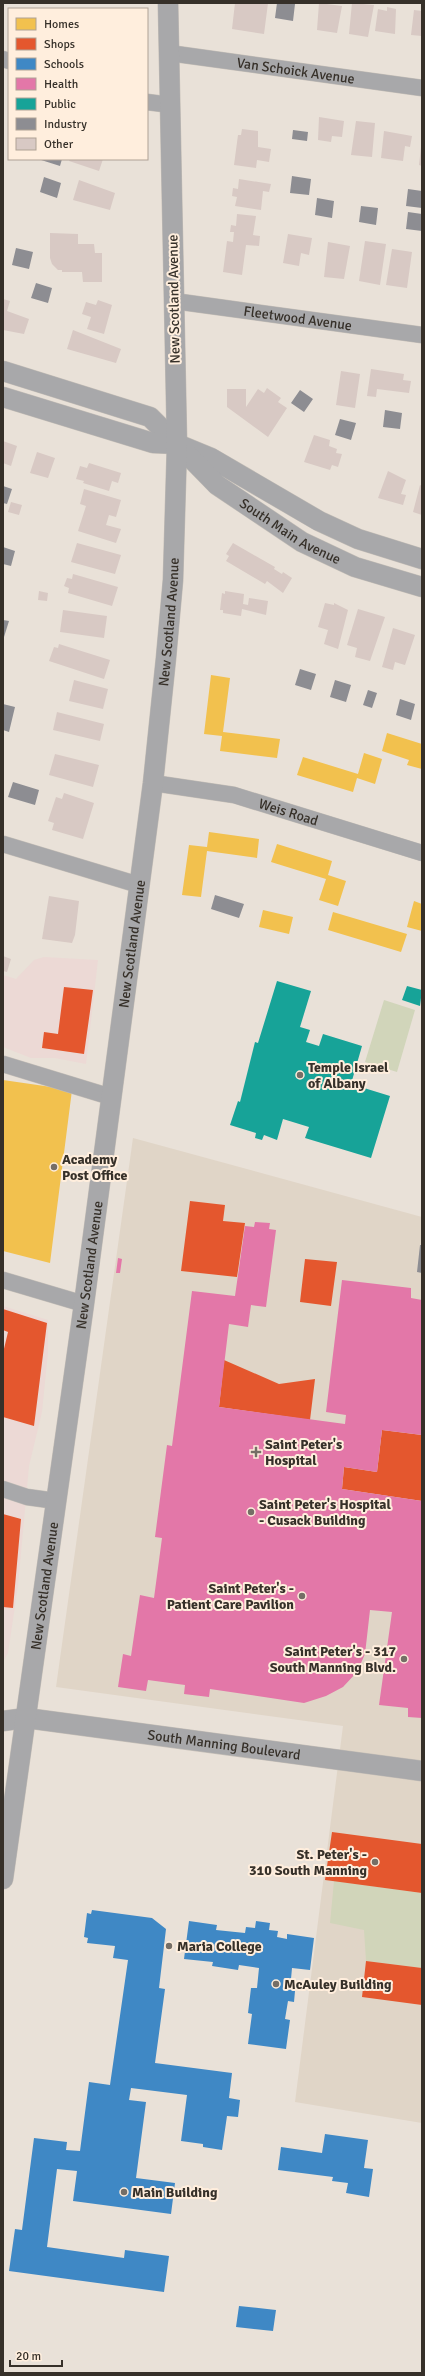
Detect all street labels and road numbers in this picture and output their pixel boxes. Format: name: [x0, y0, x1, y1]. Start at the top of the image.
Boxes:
street label: Van Schoick Avenue: [236, 54, 356, 87]
street label: New Scotland Avenue: [164, 234, 184, 364]
street label: Fleetwood Avenue: [243, 302, 353, 334]
street label: South Main Avenue: [237, 494, 344, 568]
street label: New Scotland Avenue: [155, 557, 182, 687]
street label: Weis Road: [257, 795, 320, 829]
street label: New Scotland Avenue: [115, 879, 149, 1009]
street label: New Scotland Avenue: [72, 1200, 106, 1330]
street label: New Scotland Avenue: [27, 1521, 62, 1651]
street label: South Manning Boulevard: [146, 1726, 302, 1763]

